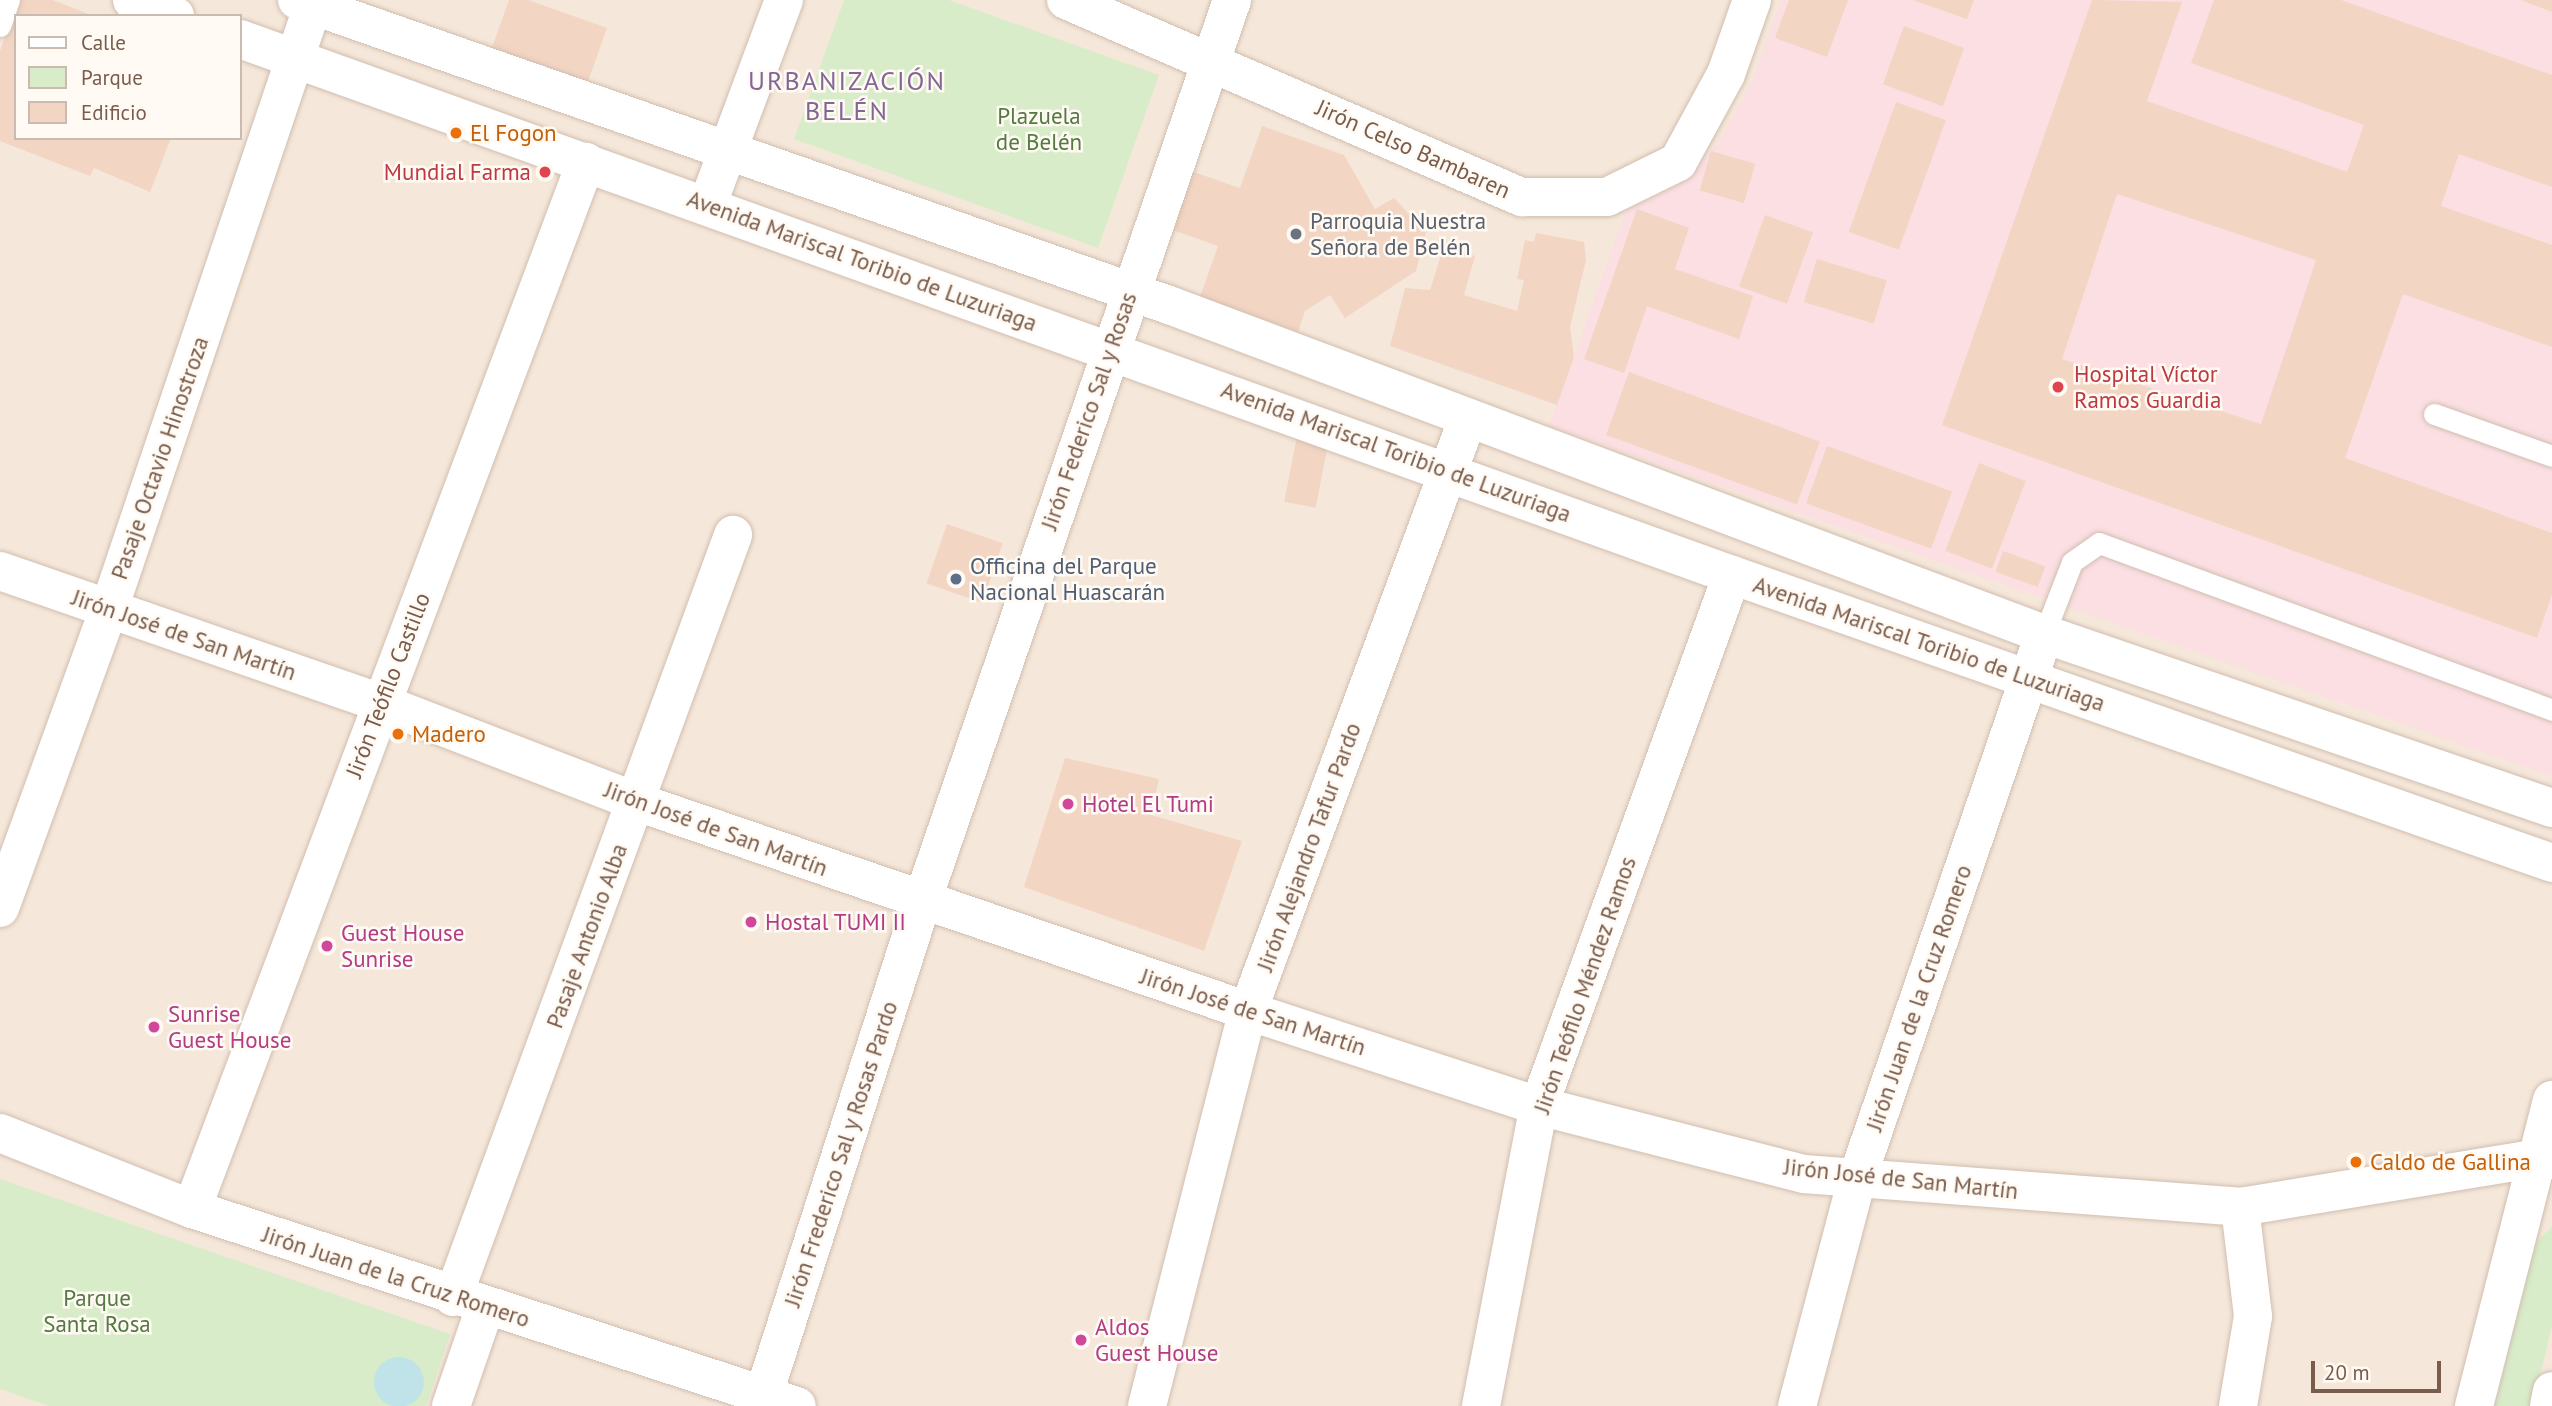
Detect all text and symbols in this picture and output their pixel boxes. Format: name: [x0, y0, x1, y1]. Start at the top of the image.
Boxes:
legend: [14, 14, 242, 140]
text: Calle: [81, 29, 126, 56]
text: Parque: [81, 64, 143, 91]
district label: URBANIZACIÓN BELÉN: [750, 65, 944, 126]
street label: Jirón Celso Bambaren: [1311, 94, 1515, 204]
text: Edificio: [81, 99, 147, 126]
park label: Plazuela de Belén: [996, 102, 1082, 156]
place label: El Fogon: [470, 119, 557, 147]
marker: El Fogon: [448, 125, 464, 141]
place label: Mundial Farma: [384, 158, 531, 186]
marker: Mundial Farma: [537, 164, 553, 180]
street label: Avenida Mariscal Toribio de Luzuriaga: [683, 185, 1041, 337]
place label: Parroquia Nuestra Señora de Belén: [1310, 207, 1486, 261]
marker: Parroquia Nuestra Señora de Belén: [1288, 226, 1304, 242]
street label: Jirón Federico Sal y Rosas: [1035, 288, 1143, 534]
street label: Pasaje Octavio Hinostroza: [105, 333, 215, 583]
place label: Hospital Víctor Ramos Guardia: [2074, 360, 2221, 414]
street label: Avenida Mariscal Toribio de Luzuriaga: [1217, 376, 1575, 528]
marker: Hospital Víctor Ramos Guardia: [2048, 377, 2068, 397]
place label: Officina del Parque Nacional Huascarán: [970, 552, 1165, 606]
marker: Officina del Parque Nacional Huascarán: [948, 571, 964, 587]
street label: Avenida Mariscal Toribio de Luzuriaga: [1749, 571, 2109, 717]
street label: Jirón José de San Martín: [68, 584, 300, 686]
street label: Jirón Teófilo Castillo: [340, 588, 436, 782]
street label: Jirón Alejandro Tafur Pardo: [1251, 718, 1367, 976]
place label: Madero: [412, 720, 486, 748]
marker: Madero: [390, 726, 406, 742]
street label: Jirón José de San Martín: [601, 776, 831, 882]
place label: Hotel El Tumi: [1082, 790, 1215, 818]
marker: Hotel El Tumi: [1060, 796, 1076, 812]
street label: Pasaje Antonio Alba: [541, 839, 633, 1033]
street label: Jirón Teófilo Méndez Ramos: [1528, 852, 1642, 1118]
street label: Jirón Juan de la Cruz Romero: [1860, 861, 1978, 1135]
place label: Hostal TUMI II: [765, 908, 907, 936]
marker: Hostal TUMI II: [743, 914, 759, 930]
place label: Guest House Sunrise: [341, 919, 464, 973]
marker: Guest House Sunrise: [319, 938, 335, 954]
street label: Jirón José de San Martín: [1137, 962, 1369, 1062]
street label: Jirón Frederico Sal y Rosas Pardo: [778, 997, 904, 1311]
place label: Sunrise Guest House: [168, 1000, 291, 1054]
marker: Sunrise Guest House: [146, 1019, 162, 1035]
place label: Caldo de Gallina: [2370, 1148, 2531, 1176]
street label: Jirón José de San Martín: [1782, 1153, 2020, 1205]
marker: Caldo de Gallina: [2348, 1154, 2364, 1170]
street label: Jirón Juan de la Cruz Romero: [258, 1221, 534, 1333]
park label: Parque Santa Rosa: [43, 1284, 151, 1338]
place label: Aldos Guest House: [1095, 1313, 1218, 1367]
marker: Aldos Guest House: [1073, 1332, 1089, 1348]
scale bar: [2314, 1346, 2444, 1390]
text: 20 m: [2324, 1359, 2370, 1386]

